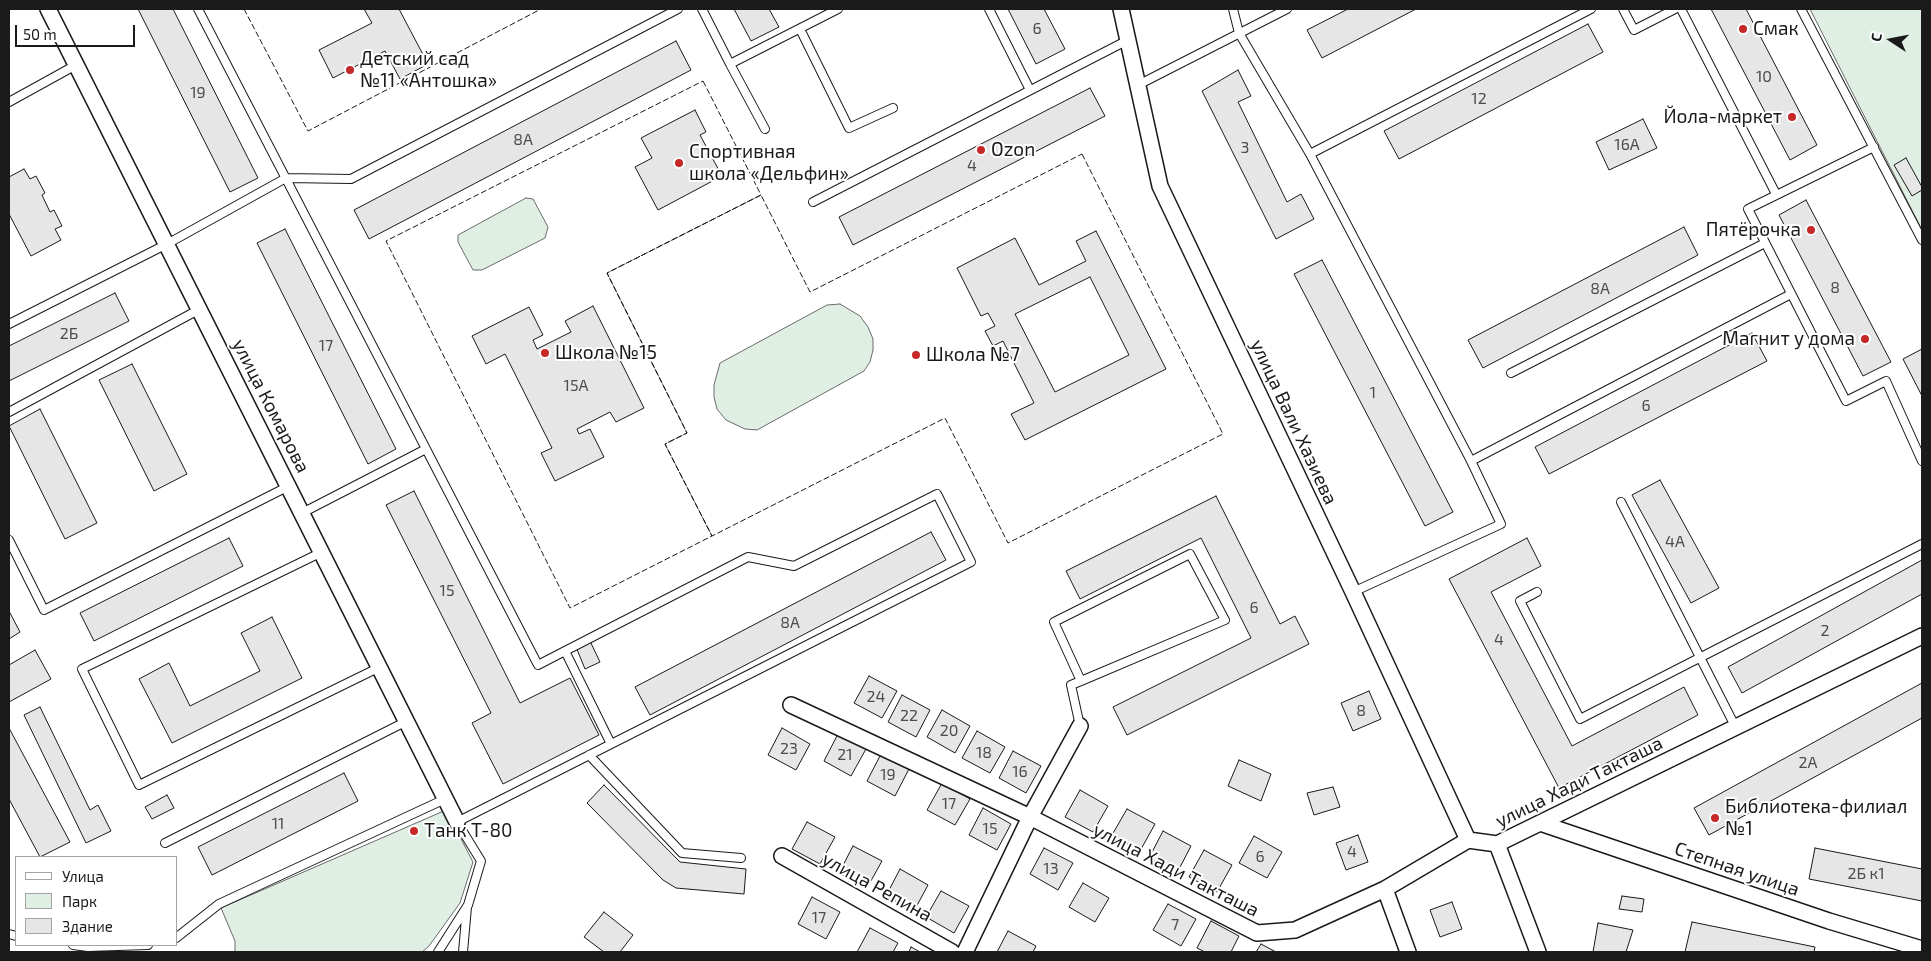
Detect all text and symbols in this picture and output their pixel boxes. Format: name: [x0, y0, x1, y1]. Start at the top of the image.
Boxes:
scale bar: [18, 15, 138, 47]
north arrow: [1866, 15, 1916, 65]
place label: Смак: [1753, 18, 1799, 40]
house number: 6: [1032, 19, 1042, 39]
marker: Смак: [1737, 23, 1749, 35]
text: 50 m: [23, 25, 57, 43]
text: С: [1867, 31, 1885, 43]
place label: Детский сад №11 «Антошка»: [360, 48, 497, 92]
marker: Детский сад №11 «Антошка»: [344, 64, 356, 76]
house number: 10: [1756, 67, 1772, 87]
house number: 19: [190, 83, 206, 103]
house number: 12: [1471, 89, 1487, 109]
place label: Йола-маркет: [1663, 106, 1782, 128]
marker: Йола-маркет: [1786, 111, 1798, 123]
house number: 8А: [513, 130, 533, 150]
house number: 16А: [1614, 135, 1640, 155]
house number: 3: [1241, 138, 1249, 158]
place label: Ozon: [991, 139, 1035, 161]
place label: Спортивная школа «Дельфин»: [689, 141, 849, 185]
marker: Ozon: [975, 144, 987, 156]
house number: 4: [967, 156, 977, 176]
marker: Спортивная школа «Дельфин»: [673, 157, 685, 169]
place label: Пятёрочка: [1706, 219, 1801, 241]
marker: Пятёрочка: [1805, 224, 1817, 236]
house number: 8: [1830, 278, 1840, 298]
house number: 8А: [1590, 279, 1610, 299]
house number: 2Б: [60, 324, 78, 344]
place label: Магнит у дома: [1722, 328, 1855, 350]
marker: Магнит у дома: [1859, 333, 1871, 345]
street label: улица Комарова: [227, 335, 315, 477]
house number: 17: [319, 336, 333, 356]
street label: улица Вали Хазиева: [1246, 336, 1342, 508]
place label: Школа №15: [555, 342, 657, 364]
place label: Школа №7: [926, 344, 1020, 366]
marker: Школа №15: [539, 347, 551, 359]
marker: Школа №7: [910, 349, 922, 361]
house number: 15А: [564, 376, 588, 396]
house number: 1: [1370, 383, 1376, 403]
house number: 6: [1641, 396, 1651, 416]
house number: 4А: [1665, 532, 1685, 552]
house number: 15: [440, 581, 454, 601]
house number: 6: [1249, 598, 1259, 618]
house number: 8А: [780, 613, 800, 633]
house number: 2: [1821, 621, 1829, 641]
house number: 4: [1494, 630, 1504, 650]
house number: 24: [867, 687, 885, 707]
house number: 8: [1356, 701, 1366, 721]
house number: 22: [900, 706, 918, 726]
house number: 20: [940, 721, 958, 741]
street label: улица Хади Такташа: [1492, 732, 1666, 832]
house number: 23: [780, 739, 798, 759]
house number: 18: [976, 743, 992, 763]
house number: 21: [837, 745, 853, 765]
house number: 2А: [1799, 753, 1817, 773]
house number: 16: [1012, 762, 1028, 782]
house number: 19: [880, 765, 896, 785]
house number: 17: [942, 794, 956, 814]
place label: Библиотека-филиал №1: [1725, 796, 1907, 840]
marker: Библиотека-филиал №1: [1709, 812, 1721, 824]
house number: 11: [272, 814, 284, 834]
street label: улица Хади Такташа: [1089, 818, 1263, 922]
house number: 15: [983, 819, 997, 839]
place label: Танк Т-80: [424, 820, 513, 842]
marker: Танк Т-80: [408, 825, 420, 837]
street label: Степная улица: [1672, 837, 1802, 901]
house number: 4: [1347, 842, 1357, 862]
street label: улица Репина: [818, 847, 936, 927]
house number: 6: [1255, 847, 1265, 867]
legend: [15, 856, 178, 946]
house number: 13: [1043, 859, 1059, 879]
house number: 2Б к1: [1847, 864, 1885, 884]
text: Улица: [62, 867, 104, 885]
text: Парк: [62, 892, 97, 910]
house number: 17: [812, 908, 826, 928]
house number: 7: [1171, 915, 1179, 935]
text: Здание: [62, 917, 113, 935]

